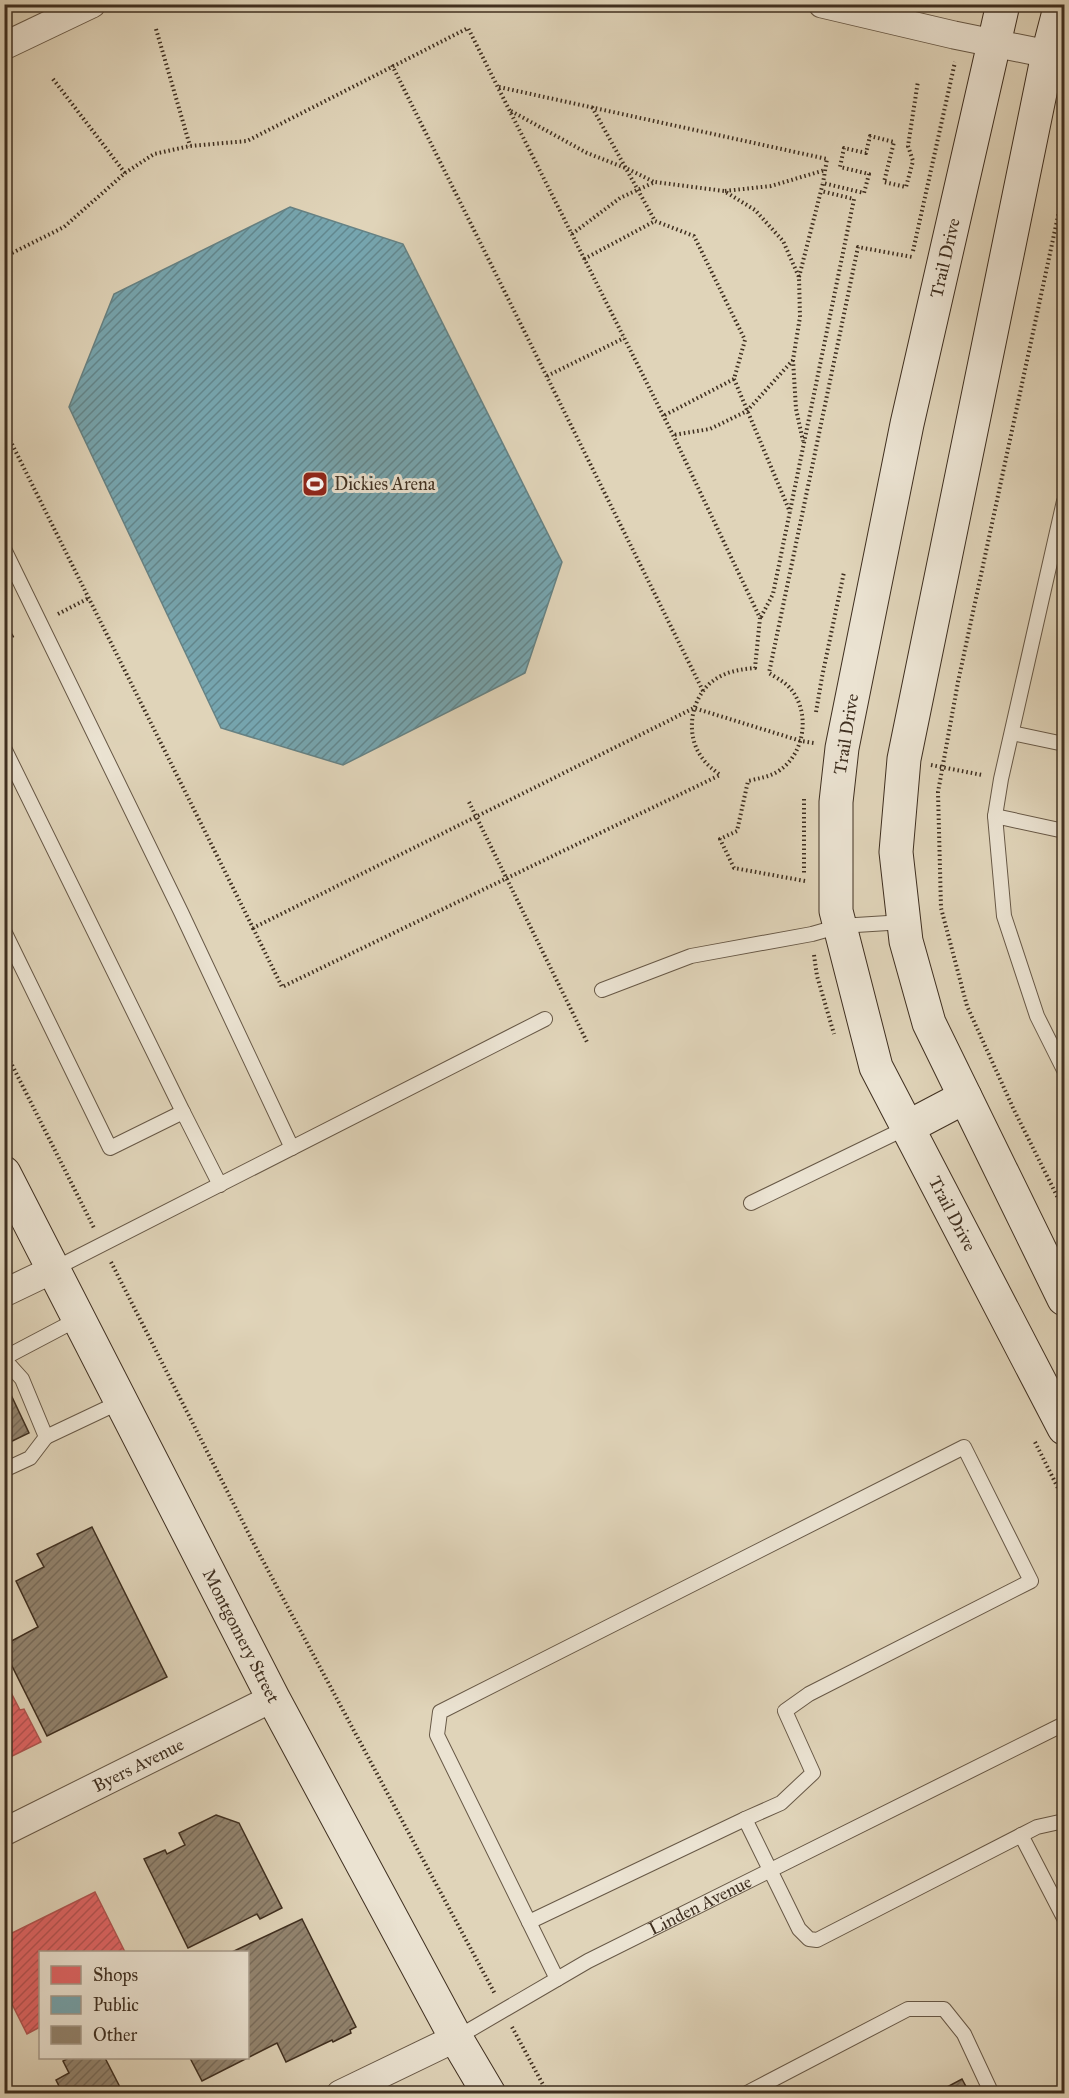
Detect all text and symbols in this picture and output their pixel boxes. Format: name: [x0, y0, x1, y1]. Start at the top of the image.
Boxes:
street label: Trail Drive: [925, 216, 965, 300]
sports icon: Dickies Arena: [300, 469, 330, 499]
place label: Dickies Arena: [334, 473, 436, 495]
street label: Trail Drive: [829, 692, 863, 776]
street label: Trail Drive: [924, 1172, 981, 1255]
street label: Montgomery Street: [198, 1565, 285, 1707]
street label: Byers Avenue: [89, 1733, 187, 1797]
street label: Linden Avenue: [645, 1870, 755, 1940]
legend: [39, 1951, 249, 2059]
text: Shops: [93, 1964, 138, 1986]
text: Public: [93, 1994, 139, 2016]
text: Other: [93, 2024, 138, 2046]

